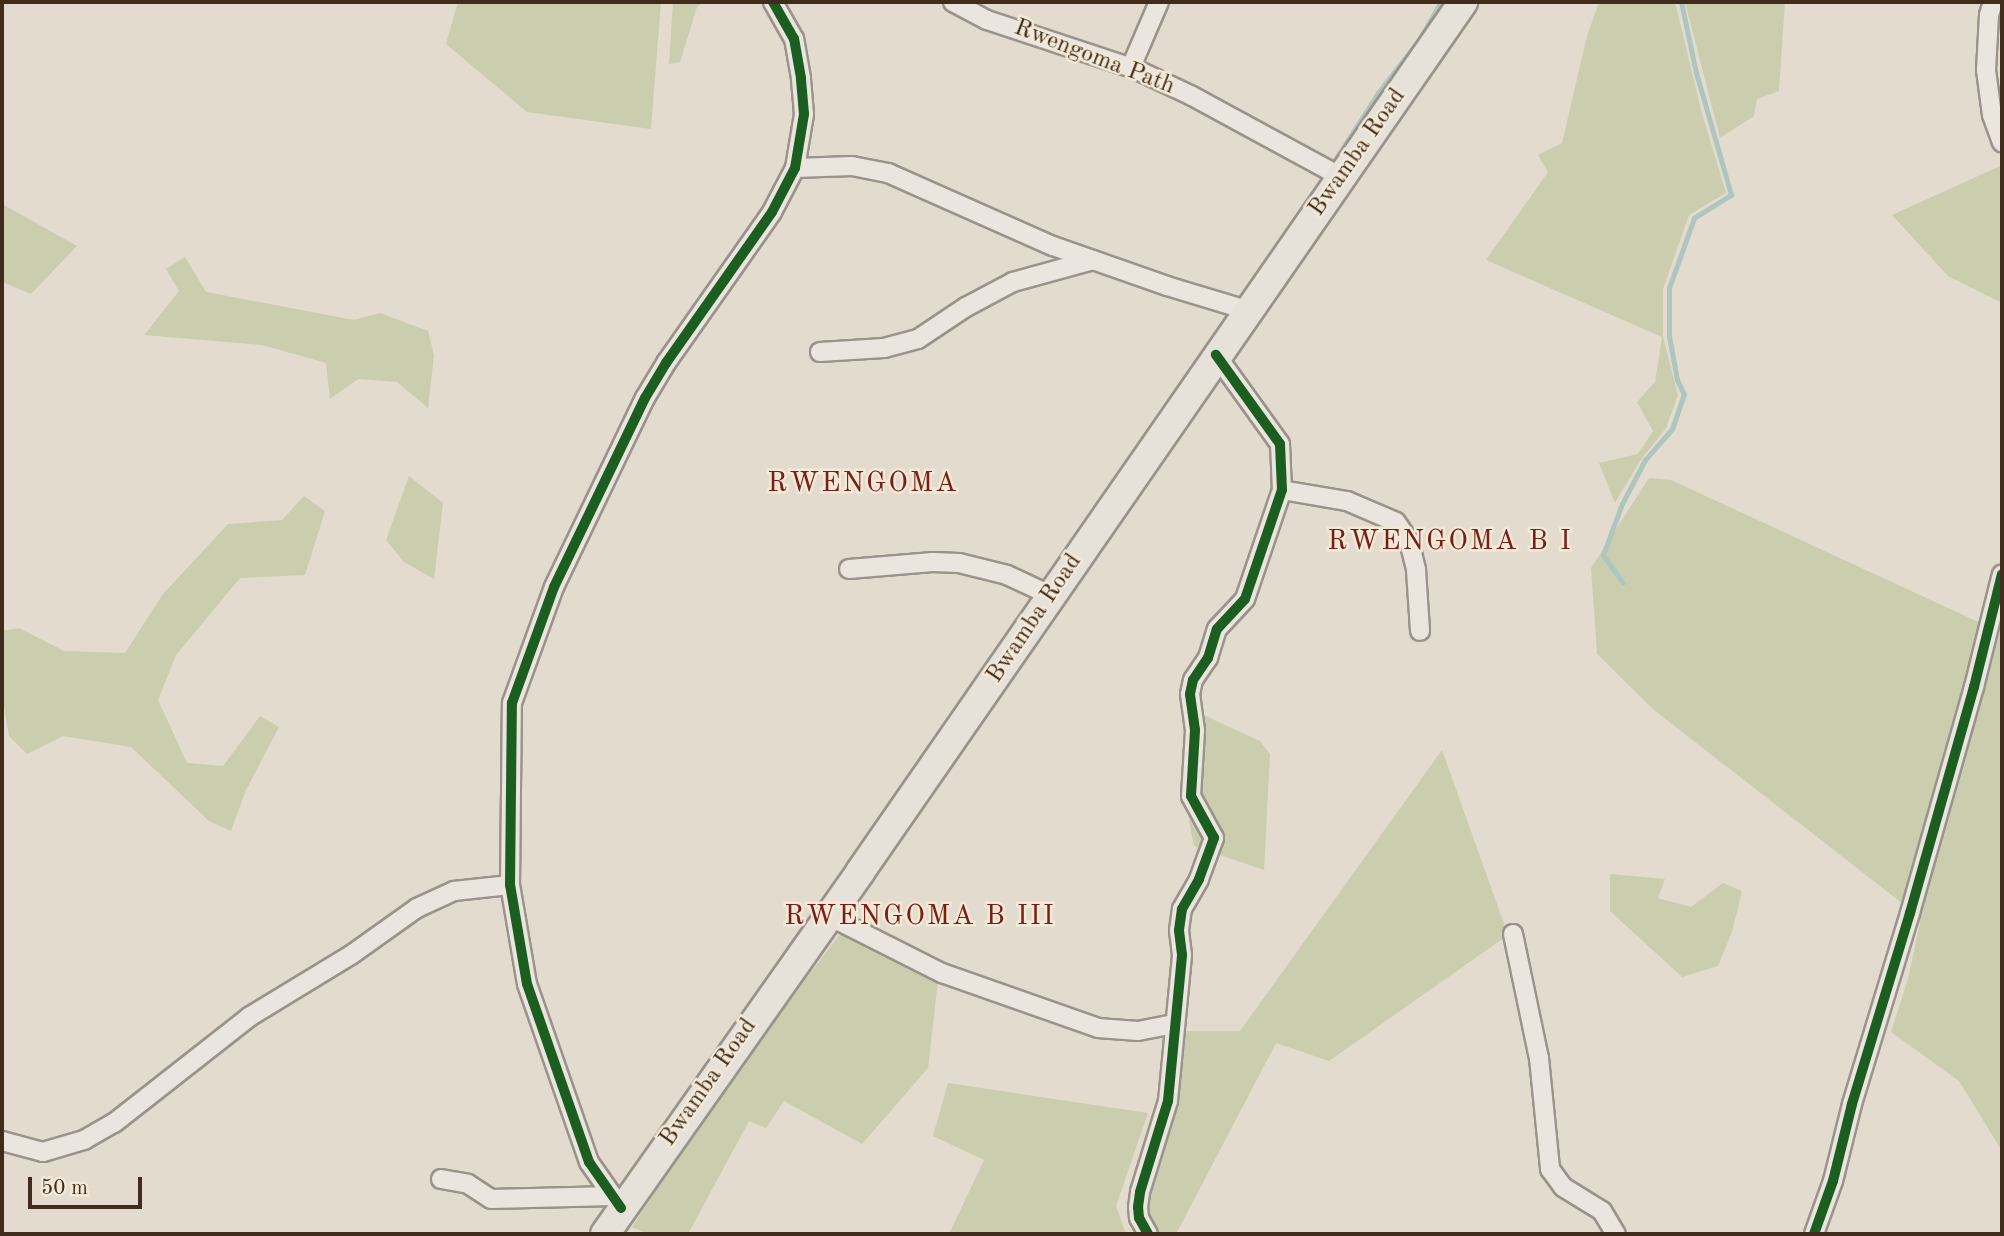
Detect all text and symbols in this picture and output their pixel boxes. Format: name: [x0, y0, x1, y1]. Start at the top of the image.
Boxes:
street label: Rwengoma Path: [1010, 14, 1178, 102]
street label: Bwamba Road: [1303, 83, 1413, 223]
district label: RWENGOMA: [768, 467, 958, 501]
district label: RWENGOMA B I: [1329, 525, 1571, 559]
street label: Bwamba Road: [981, 549, 1089, 689]
district label: RWENGOMA B III: [786, 900, 1054, 934]
street label: Bwamba Road: [654, 1013, 764, 1153]
scale bar: [32, 1162, 145, 1206]
text: 50 m: [41, 1178, 88, 1199]

